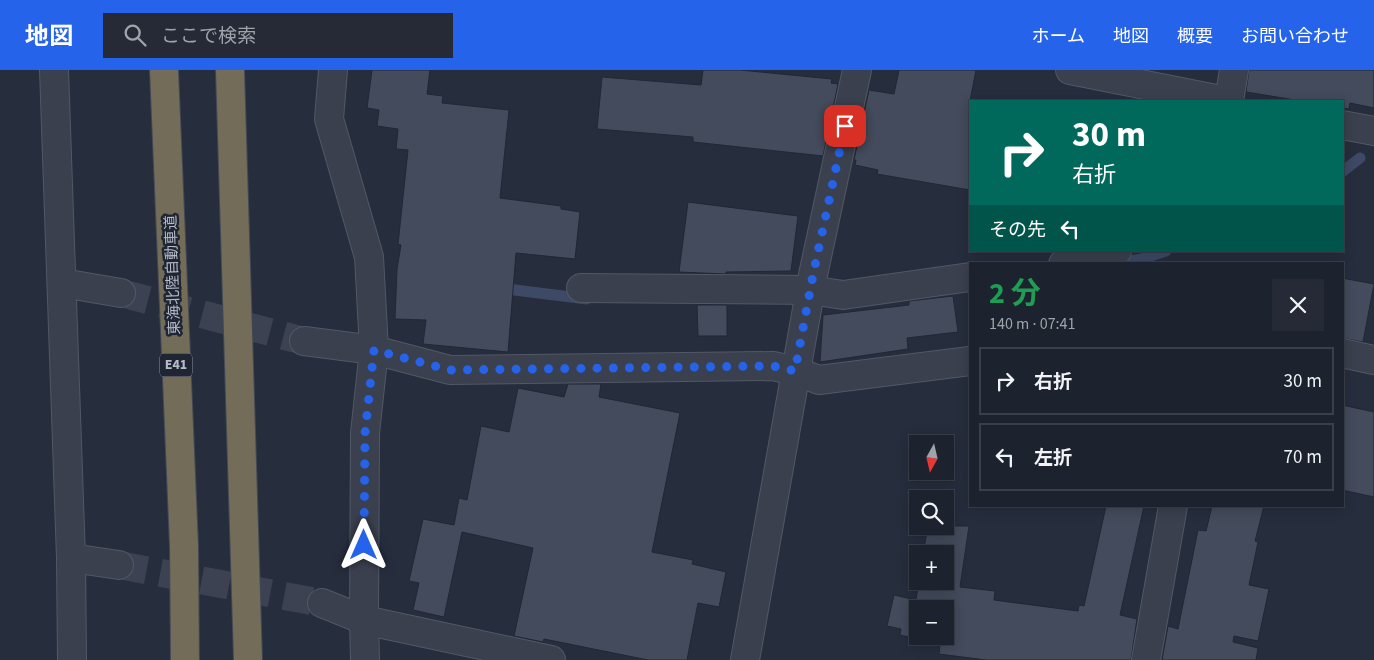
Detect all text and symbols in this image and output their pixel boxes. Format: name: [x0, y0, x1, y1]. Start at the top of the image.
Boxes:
search box: [103, 13, 453, 58]
text: 地図: [25, 19, 73, 54]
icon: search: [121, 21, 149, 49]
text: ここで検索: [161, 23, 256, 50]
text: ホーム: [1032, 24, 1085, 49]
text: 地図: [1113, 24, 1149, 49]
text: 概要: [1177, 24, 1213, 49]
text: お問い合わせ: [1241, 24, 1349, 49]
pin: [824, 105, 866, 147]
text: 30 m: [1072, 110, 1146, 160]
icon: arrive: [831, 112, 859, 140]
icon: right: [989, 120, 1054, 185]
text: 右折: [1072, 159, 1116, 191]
street label: 東海北陸自動車道: [160, 215, 186, 335]
icon: left: [1056, 215, 1084, 243]
text: その先: [989, 217, 1046, 244]
text: 2 分: [989, 272, 1041, 315]
button: close: [1272, 279, 1324, 331]
text: 140 m · 07:41: [989, 313, 1076, 335]
road number: E41: [160, 354, 192, 376]
icon: right: [991, 367, 1019, 395]
text: 30 m: [1284, 368, 1322, 395]
text: 右折: [1034, 369, 1072, 396]
north arrow: [909, 435, 954, 480]
map controls: [909, 435, 954, 645]
icon: left: [991, 443, 1019, 471]
text: 70 m: [1284, 444, 1322, 471]
text: 左折: [1034, 445, 1072, 472]
button: search: [909, 490, 954, 535]
position arrow: [337, 518, 389, 570]
button: +: [909, 545, 954, 590]
button: −: [909, 600, 954, 645]

